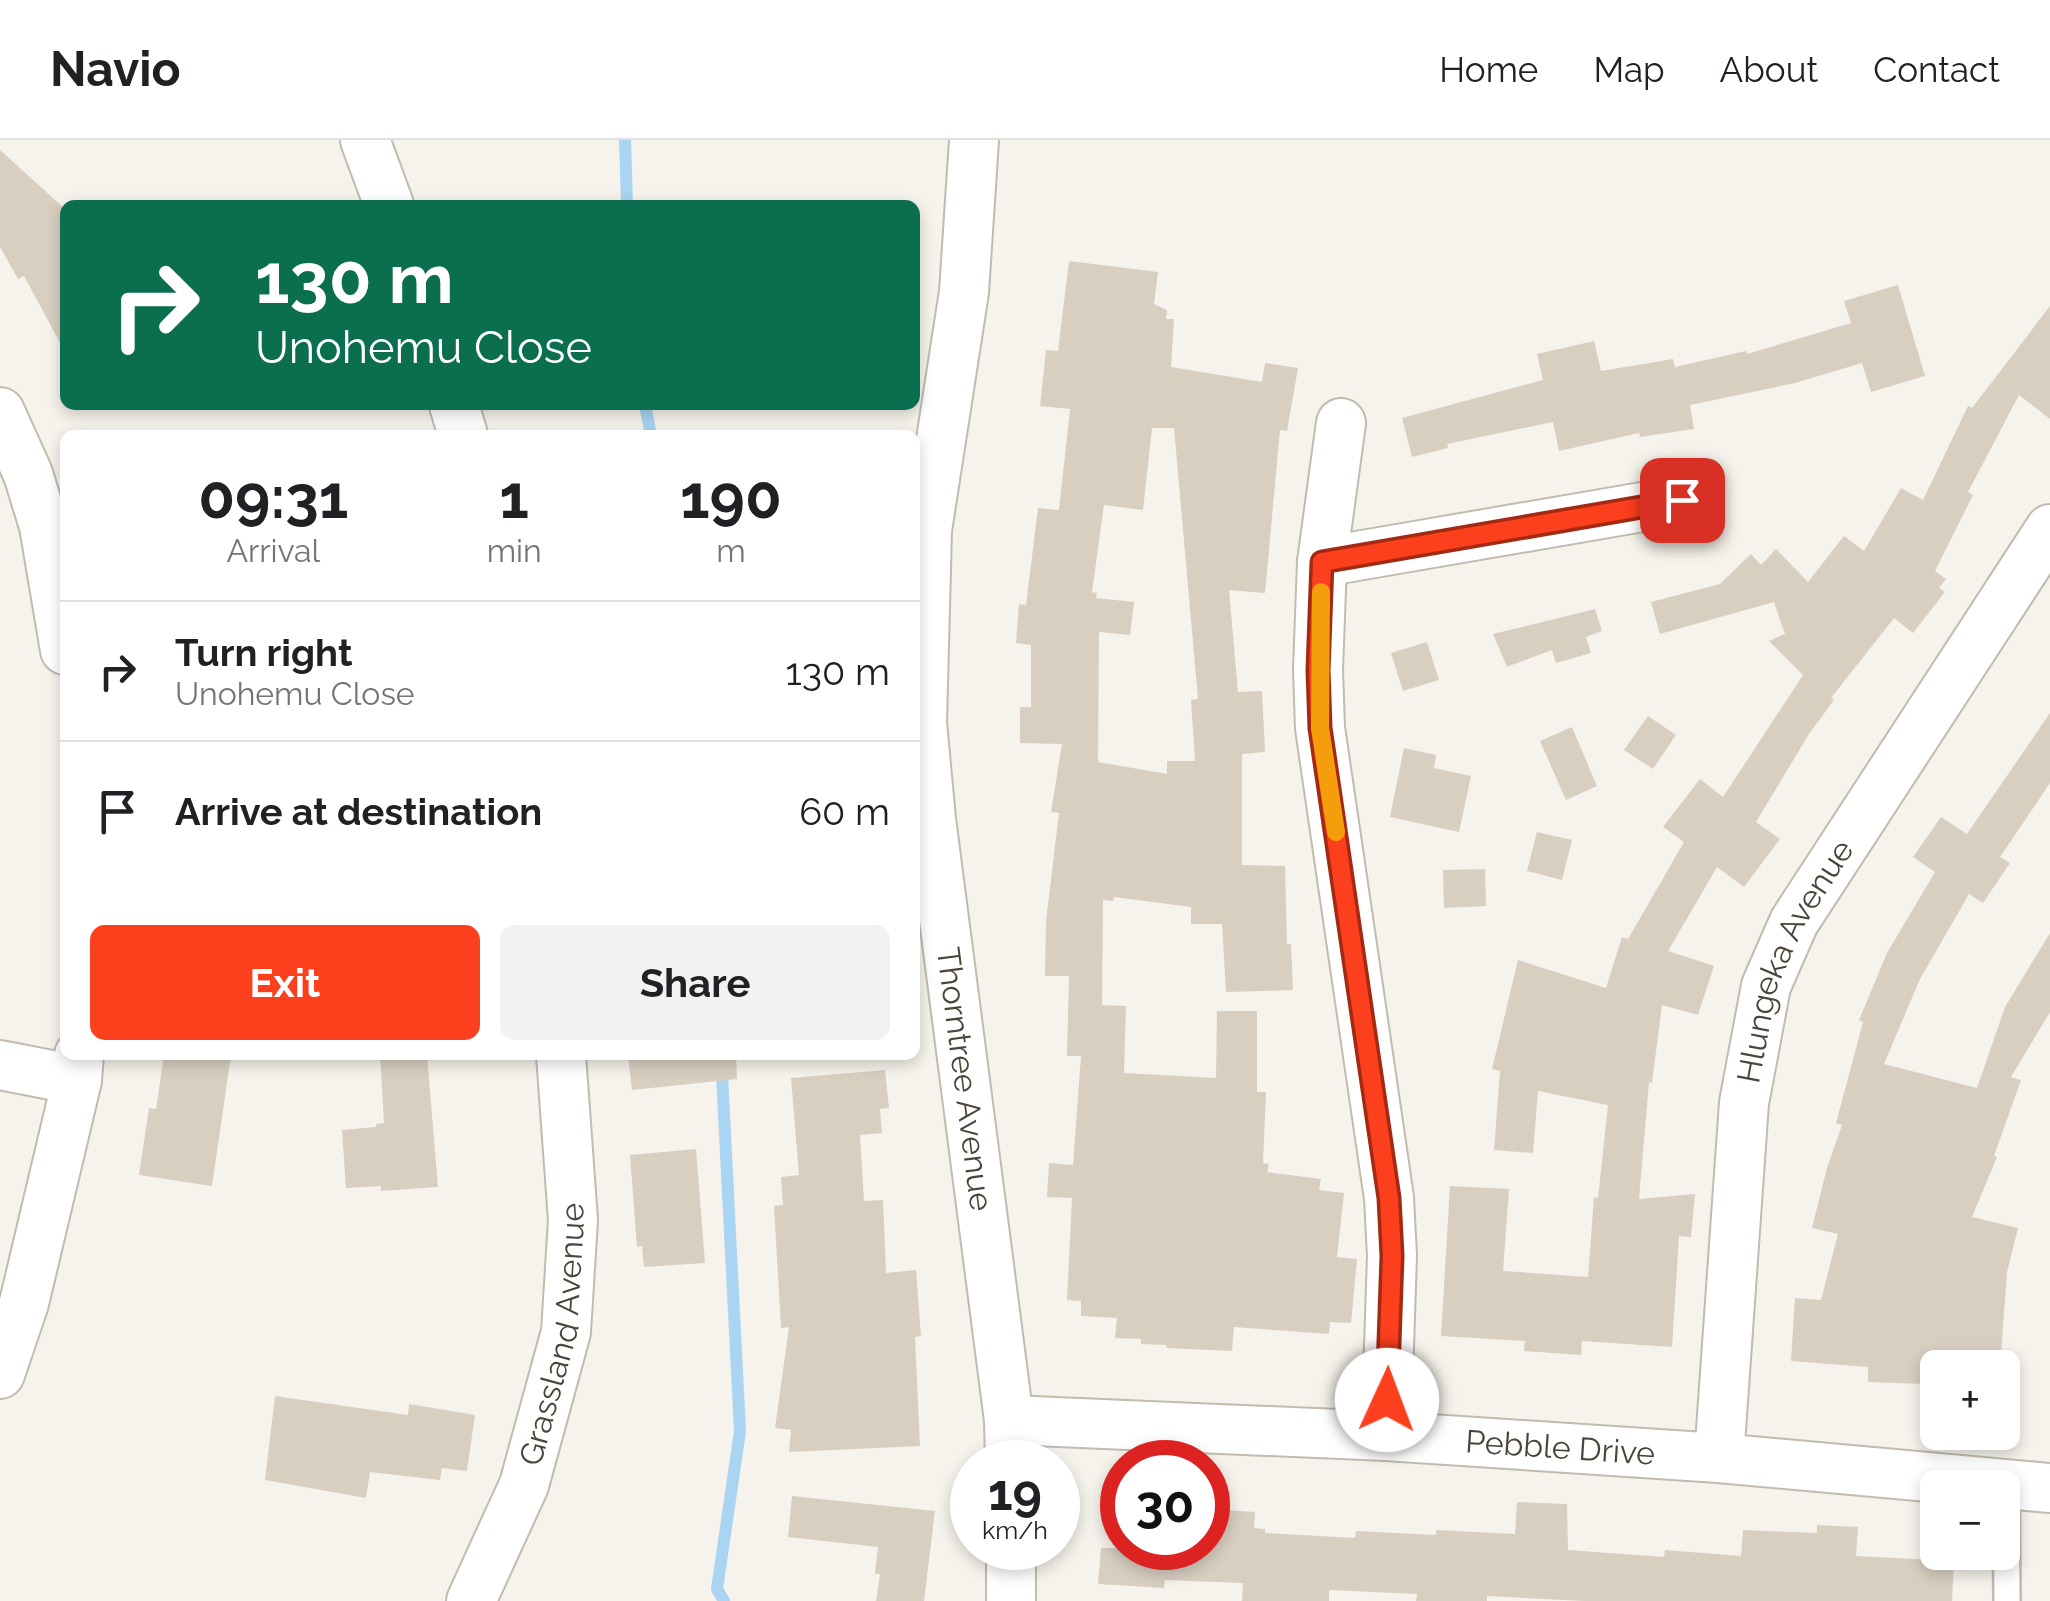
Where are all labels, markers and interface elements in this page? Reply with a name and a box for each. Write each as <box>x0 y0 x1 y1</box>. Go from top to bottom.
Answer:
text: Navio <box>50 41 181 97</box>
text: Home <box>1439 49 1538 90</box>
text: Map <box>1593 49 1665 90</box>
text: About <box>1720 49 1818 90</box>
text: Contact <box>1873 49 2000 90</box>
text: 130 m <box>255 237 454 319</box>
icon: right <box>90 240 220 370</box>
text: Unohemu Close <box>255 321 592 374</box>
pin <box>1640 458 1725 543</box>
text: 09:31 <box>198 462 348 532</box>
text: 1 <box>499 462 529 532</box>
text: 190 <box>680 462 782 532</box>
icon: arrive <box>1655 473 1710 528</box>
text: Arrival <box>226 532 320 569</box>
text: min <box>487 532 542 569</box>
text: m <box>716 532 746 569</box>
text: Turn right <box>175 630 352 675</box>
icon: right <box>90 644 145 699</box>
text: 130 m <box>786 649 890 694</box>
text: Unohemu Close <box>175 675 415 712</box>
icon: arrive <box>90 784 145 839</box>
text: Arrive at destination <box>175 789 542 834</box>
text: 60 m <box>799 789 890 834</box>
street label: Hlungeka Avenue <box>1729 832 1861 1086</box>
button: Exit <box>90 925 480 1040</box>
button: Share <box>500 925 890 1040</box>
street label: Thorntree Avenue <box>930 945 1001 1213</box>
street label: Grassland Avenue <box>511 1202 591 1469</box>
position arrow <box>1335 1348 1439 1452</box>
map controls <box>1920 1350 2020 1570</box>
button: + <box>1920 1350 2020 1450</box>
street label: Pebble Drive <box>1464 1422 1656 1472</box>
speed limit sign: 30 <box>1100 1440 1230 1570</box>
text: 19 <box>988 1463 1042 1522</box>
button: − <box>1920 1470 2020 1570</box>
text: km/h <box>982 1515 1048 1545</box>

